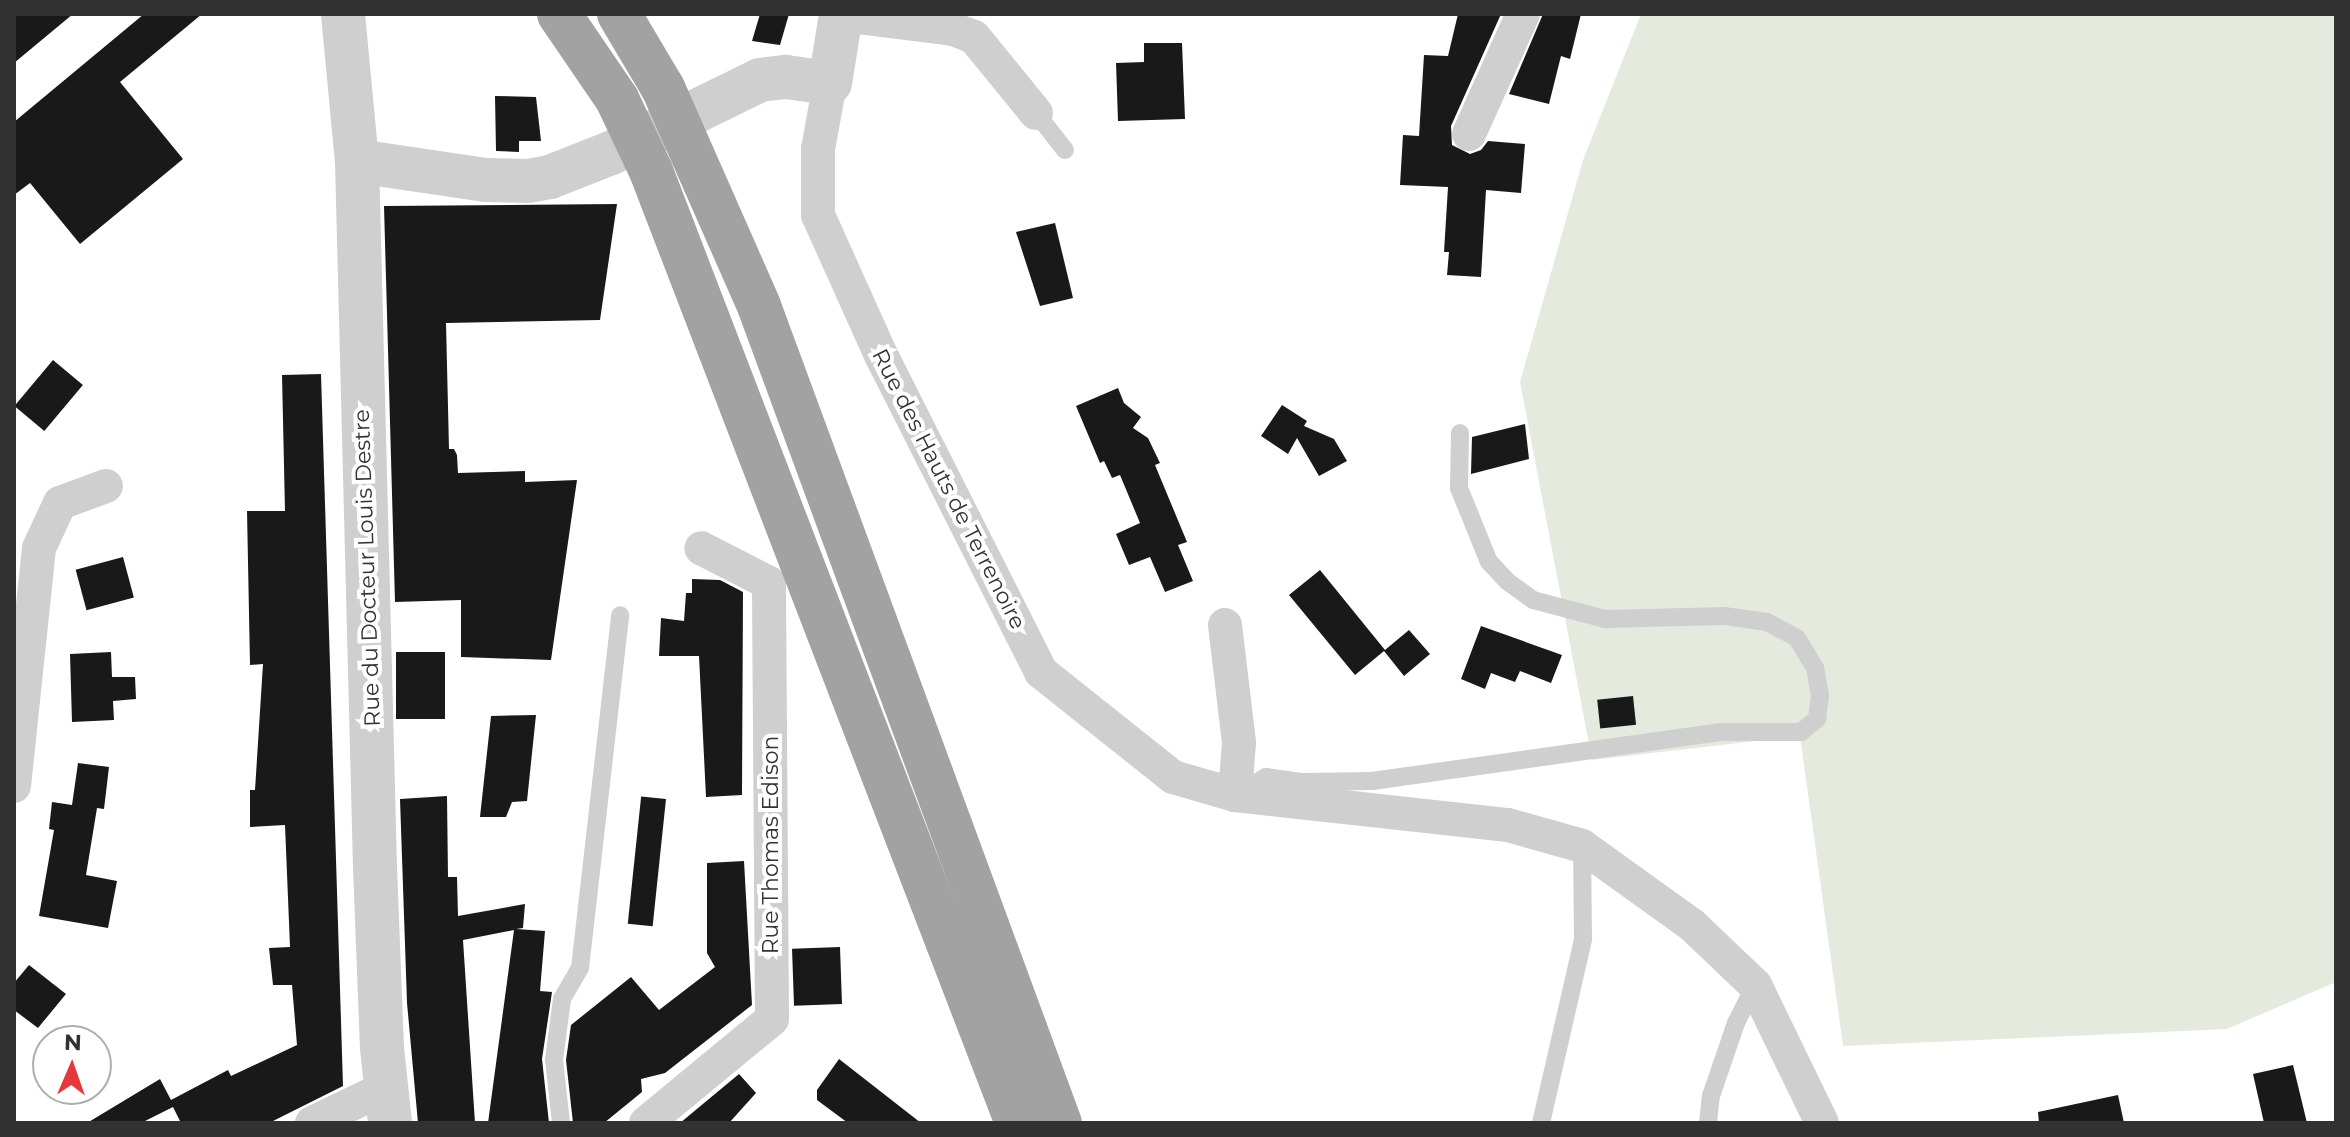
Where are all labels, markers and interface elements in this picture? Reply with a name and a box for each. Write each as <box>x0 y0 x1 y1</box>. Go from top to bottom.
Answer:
street label: Rue des Hauts de Terrenoire <box>867 344 1031 634</box>
street label: Rue du Docteur Louis Destre <box>348 409 386 727</box>
street label: Rue Thomas Edison <box>758 736 784 954</box>
north arrow <box>32 1025 112 1105</box>
text: N <box>63 1029 82 1056</box>

